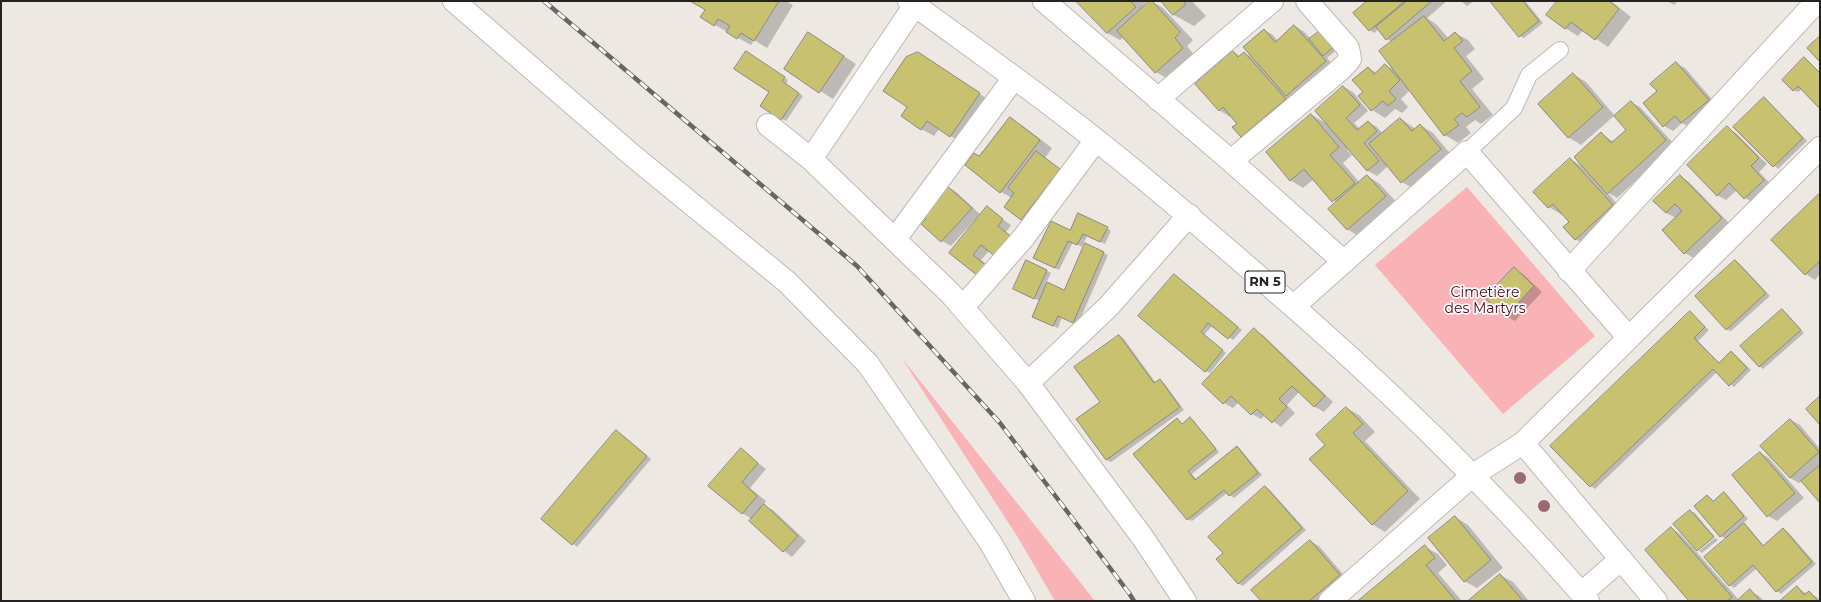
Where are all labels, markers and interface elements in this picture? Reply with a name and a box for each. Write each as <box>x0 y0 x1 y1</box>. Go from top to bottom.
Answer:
road number: RN 5 <box>1245 271 1285 293</box>
park label: Cimetière des Martyrs <box>1444 285 1526 318</box>

